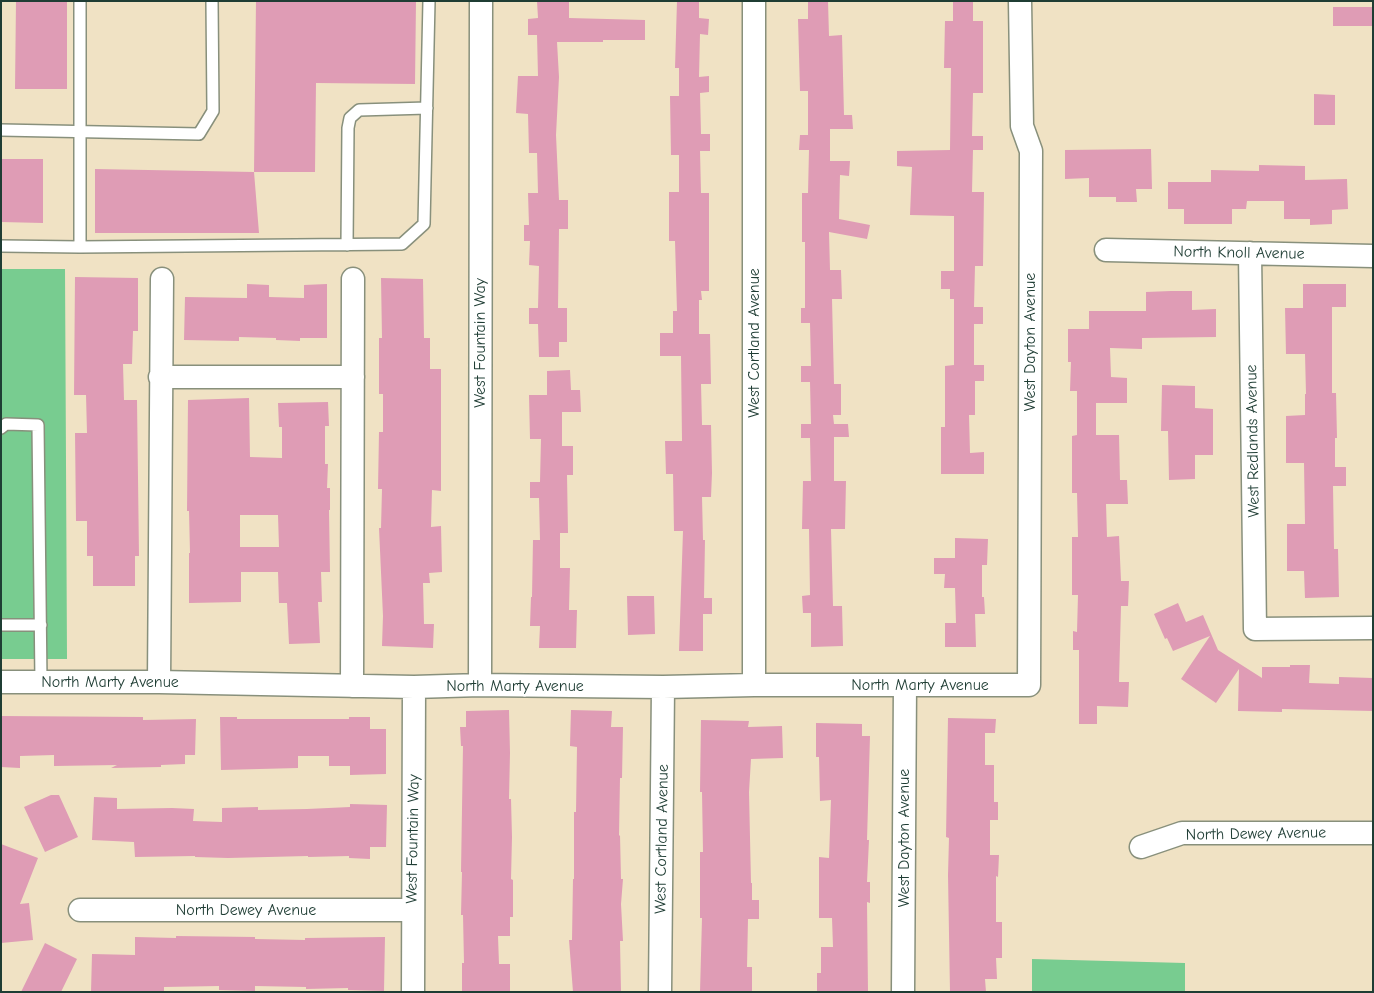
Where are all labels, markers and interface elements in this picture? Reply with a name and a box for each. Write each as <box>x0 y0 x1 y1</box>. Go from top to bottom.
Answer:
street label: North Knoll Avenue <box>1173 242 1305 264</box>
street label: West Cortland Avenue <box>744 268 764 418</box>
street label: West Dayton Avenue <box>1020 273 1040 411</box>
street label: West Fountain Way <box>470 278 490 408</box>
street label: West Redlands Avenue <box>1242 364 1264 518</box>
street label: North Marty Avenue <box>41 672 179 692</box>
street label: North Marty Avenue <box>851 675 989 695</box>
street label: North Marty Avenue <box>446 676 584 696</box>
street label: West Cortland Avenue <box>651 764 673 914</box>
street label: West Dayton Avenue <box>894 769 914 907</box>
street label: West Fountain Way <box>402 774 424 904</box>
street label: North Dewey Avenue <box>1186 823 1326 845</box>
street label: North Dewey Avenue <box>176 900 316 920</box>

